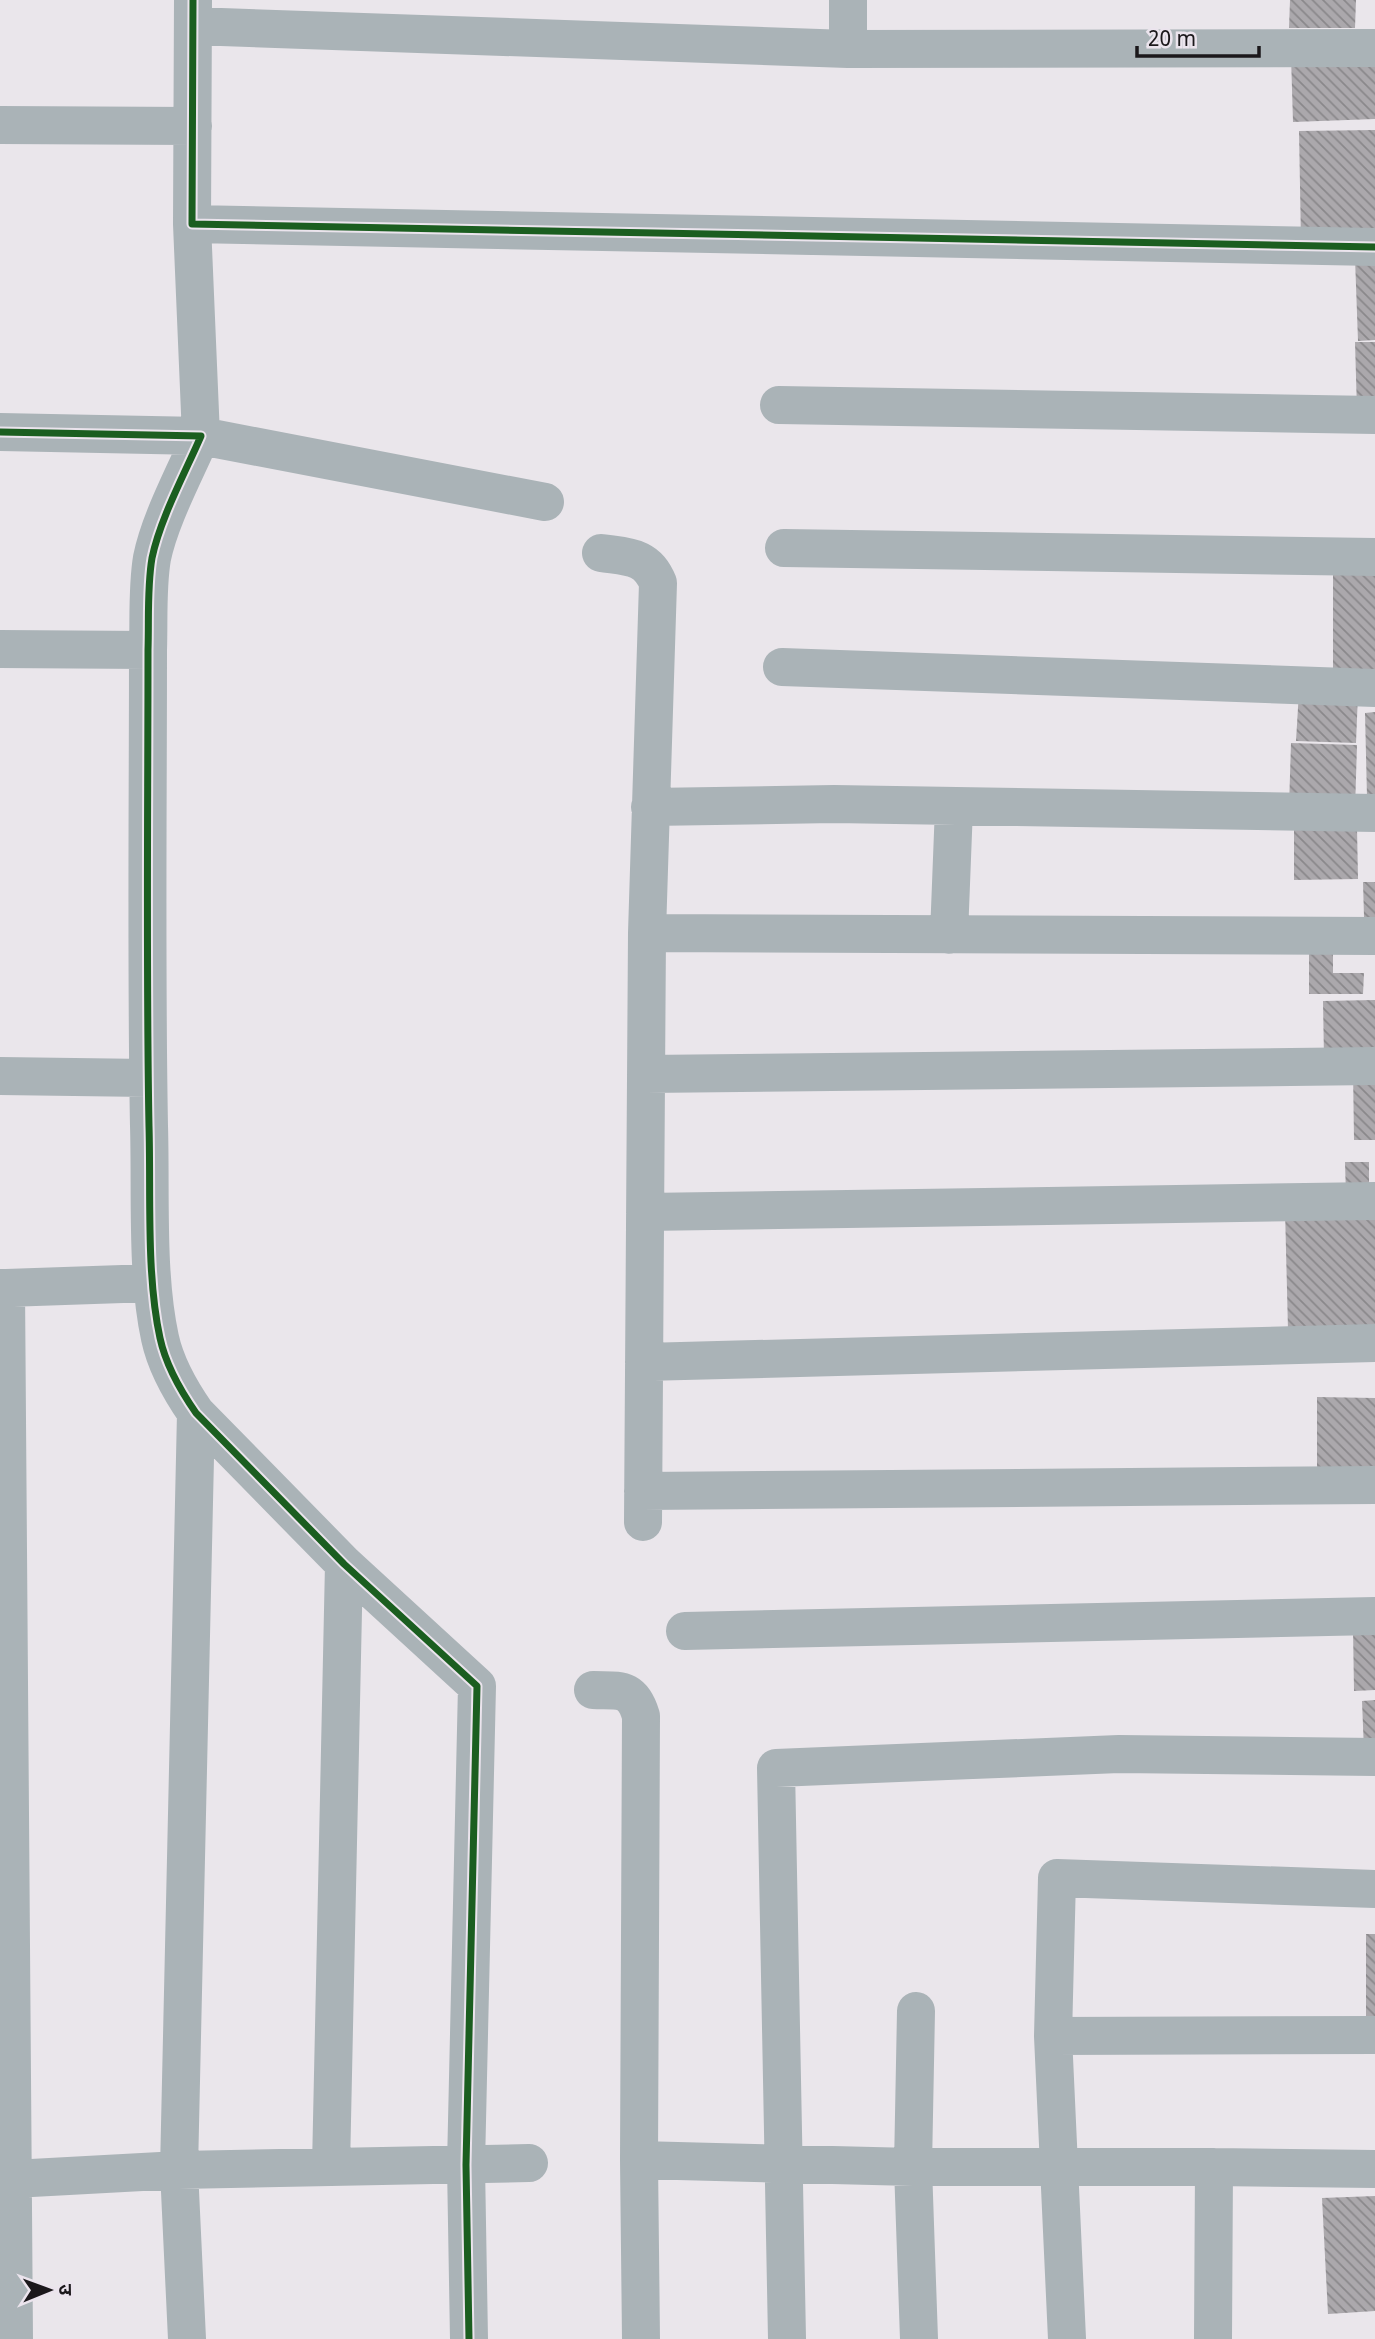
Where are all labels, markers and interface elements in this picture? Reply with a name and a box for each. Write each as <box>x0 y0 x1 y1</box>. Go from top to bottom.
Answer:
scale bar <box>1137 14 1260 58</box>
text: 20 m <box>1148 27 1196 55</box>
north arrow <box>14 2255 84 2325</box>
text: उ <box>51 2284 76 2296</box>

